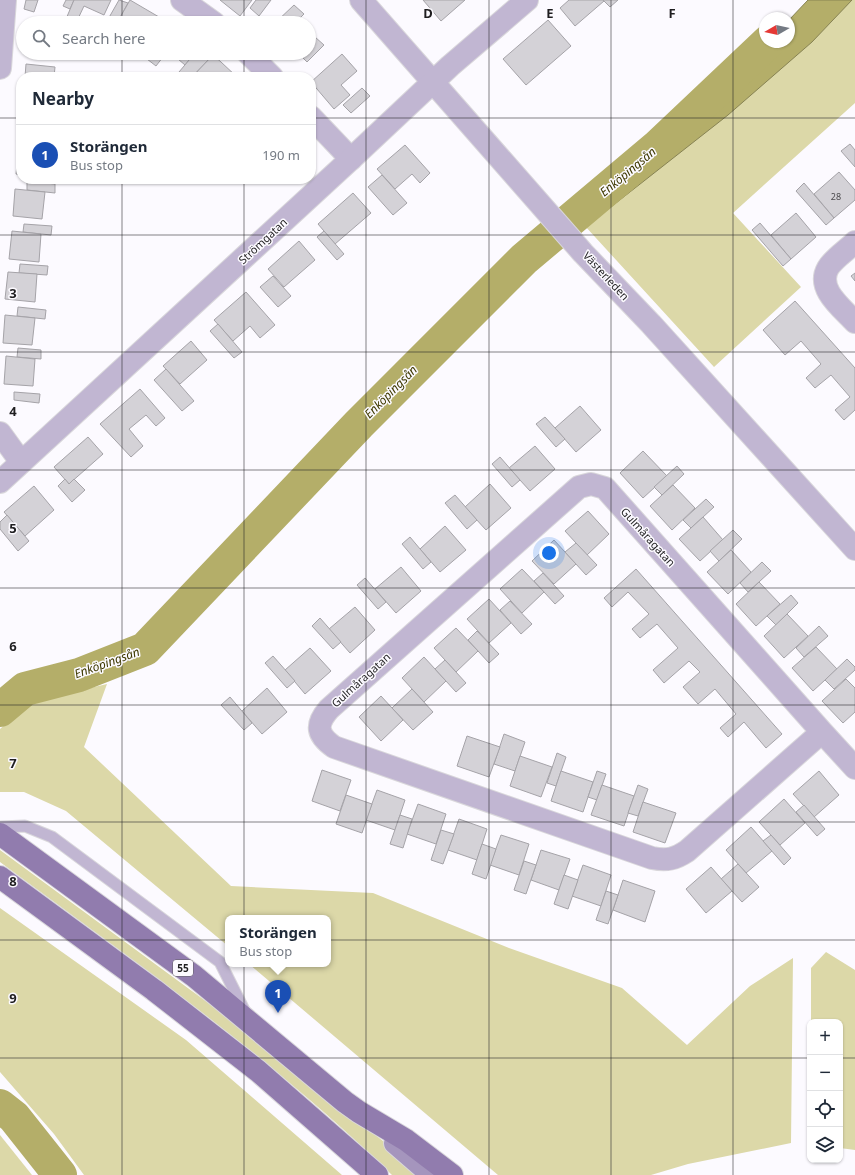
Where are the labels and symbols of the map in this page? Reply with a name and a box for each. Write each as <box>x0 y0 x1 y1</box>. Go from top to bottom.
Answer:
text: D <box>423 4 433 22</box>
text: E <box>546 4 554 22</box>
text: F <box>668 4 676 22</box>
north arrow <box>759 12 795 48</box>
water label: Enköpingsån <box>596 143 659 200</box>
house number: 28 <box>831 190 841 203</box>
street label: Strömgatan <box>235 214 290 267</box>
street label: Västerleden <box>580 248 633 303</box>
text: 3 <box>9 284 17 302</box>
water label: Enköpingsån <box>360 361 421 422</box>
text: 4 <box>9 402 17 420</box>
street label: Gulmåragatan <box>618 504 679 569</box>
text: 5 <box>9 519 17 537</box>
your location <box>539 543 559 563</box>
text: 6 <box>9 637 17 655</box>
water label: Enköpingsån <box>72 643 142 682</box>
street label: Gulmåragatan <box>328 649 393 710</box>
text: 7 <box>9 754 17 772</box>
text: 8 <box>9 872 17 890</box>
road number: 55 <box>173 960 193 976</box>
pin: 1 <box>265 980 291 1013</box>
text: 9 <box>9 989 17 1007</box>

